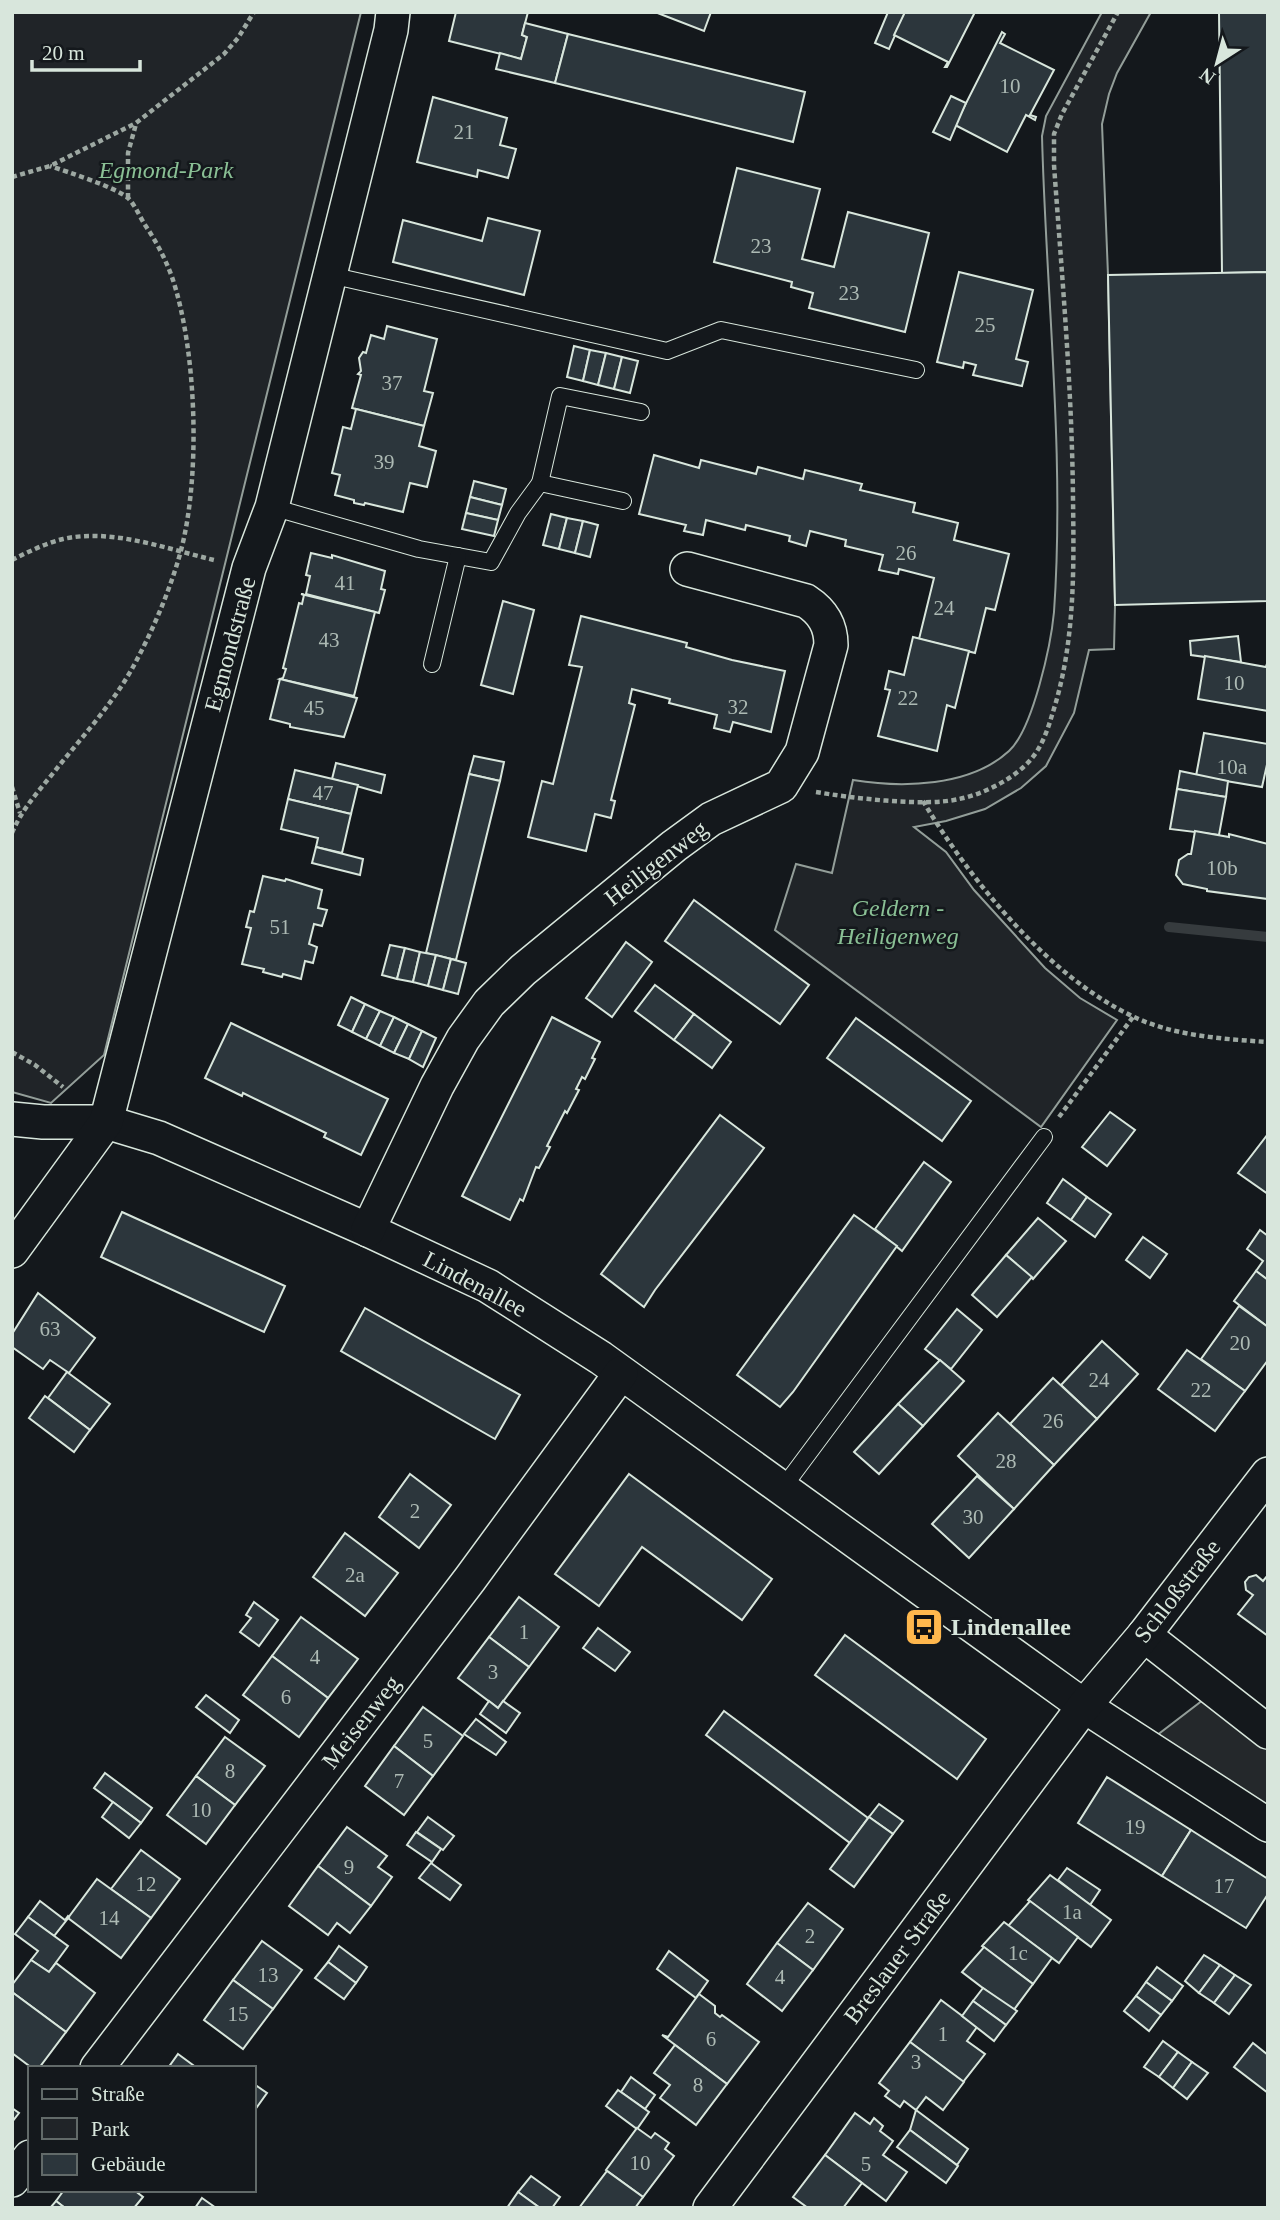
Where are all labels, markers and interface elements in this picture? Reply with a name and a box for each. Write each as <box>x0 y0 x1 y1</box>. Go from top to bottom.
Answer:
scale bar <box>32 28 140 72</box>
north arrow <box>1182 28 1252 98</box>
text: 20 m <box>42 41 85 65</box>
text: N <box>1195 64 1219 89</box>
house number: 10 <box>1000 74 1021 98</box>
house number: 21 <box>454 120 475 144</box>
park label: Egmond-Park <box>98 157 234 183</box>
house number: 23 <box>751 234 772 258</box>
house number: 23 <box>839 281 860 305</box>
house number: 25 <box>975 313 996 337</box>
house number: 37 <box>382 371 403 395</box>
house number: 39 <box>374 450 395 474</box>
house number: 26 <box>896 541 917 565</box>
house number: 41 <box>335 571 356 595</box>
street label: Egmondstraße <box>200 574 260 714</box>
house number: 24 <box>934 596 955 620</box>
house number: 43 <box>319 628 340 652</box>
house number: 10 <box>1224 671 1245 695</box>
house number: 22 <box>898 686 919 710</box>
house number: 32 <box>728 695 749 719</box>
house number: 45 <box>304 696 325 720</box>
house number: 10a <box>1217 755 1248 779</box>
house number: 47 <box>313 781 334 805</box>
street label: Heiligenweg <box>600 815 712 911</box>
house number: 10b <box>1206 856 1238 880</box>
park label: Geldern - Heiligenweg <box>836 895 959 949</box>
house number: 51 <box>270 915 291 939</box>
street label: Lindenallee <box>419 1246 531 1322</box>
house number: 63 <box>40 1317 61 1341</box>
house number: 20 <box>1230 1331 1251 1355</box>
house number: 24 <box>1089 1368 1110 1392</box>
house number: 22 <box>1191 1378 1212 1402</box>
house number: 26 <box>1043 1409 1064 1433</box>
house number: 28 <box>996 1449 1017 1473</box>
house number: 2 <box>410 1499 420 1523</box>
house number: 30 <box>963 1505 984 1529</box>
street label: Schloßstraße <box>1129 1534 1225 1648</box>
house number: 2a <box>345 1563 366 1587</box>
bus stop icon: Lindenallee <box>903 1606 945 1648</box>
place label: Lindenallee <box>951 1614 1071 1640</box>
house number: 1 <box>519 1620 529 1644</box>
house number: 4 <box>310 1645 321 1669</box>
house number: 3 <box>488 1660 498 1684</box>
street label: Meisenweg <box>317 1670 405 1774</box>
house number: 6 <box>281 1685 291 1709</box>
house number: 5 <box>423 1729 433 1753</box>
house number: 8 <box>225 1759 235 1783</box>
house number: 7 <box>394 1769 404 1793</box>
house number: 10 <box>191 1798 212 1822</box>
house number: 19 <box>1125 1815 1146 1839</box>
house number: 9 <box>344 1855 354 1879</box>
house number: 12 <box>136 1872 157 1896</box>
house number: 17 <box>1214 1874 1235 1898</box>
street label: Breslauer Straße <box>839 1886 955 2028</box>
house number: 1a <box>1062 1900 1083 1924</box>
house number: 14 <box>99 1906 120 1930</box>
house number: 2 <box>805 1924 815 1948</box>
house number: 1c <box>1008 1941 1028 1965</box>
house number: 13 <box>258 1963 279 1987</box>
house number: 4 <box>775 1965 786 1989</box>
house number: 15 <box>228 2002 249 2026</box>
house number: 1 <box>938 2022 948 2046</box>
house number: 6 <box>706 2027 716 2051</box>
house number: 3 <box>911 2050 921 2074</box>
legend <box>28 2066 256 2192</box>
house number: 8 <box>693 2073 703 2097</box>
text: Straße <box>91 2082 145 2106</box>
text: Park <box>91 2117 130 2141</box>
house number: 10 <box>630 2151 651 2175</box>
text: Gebäude <box>91 2152 166 2176</box>
house number: 5 <box>861 2152 871 2176</box>

